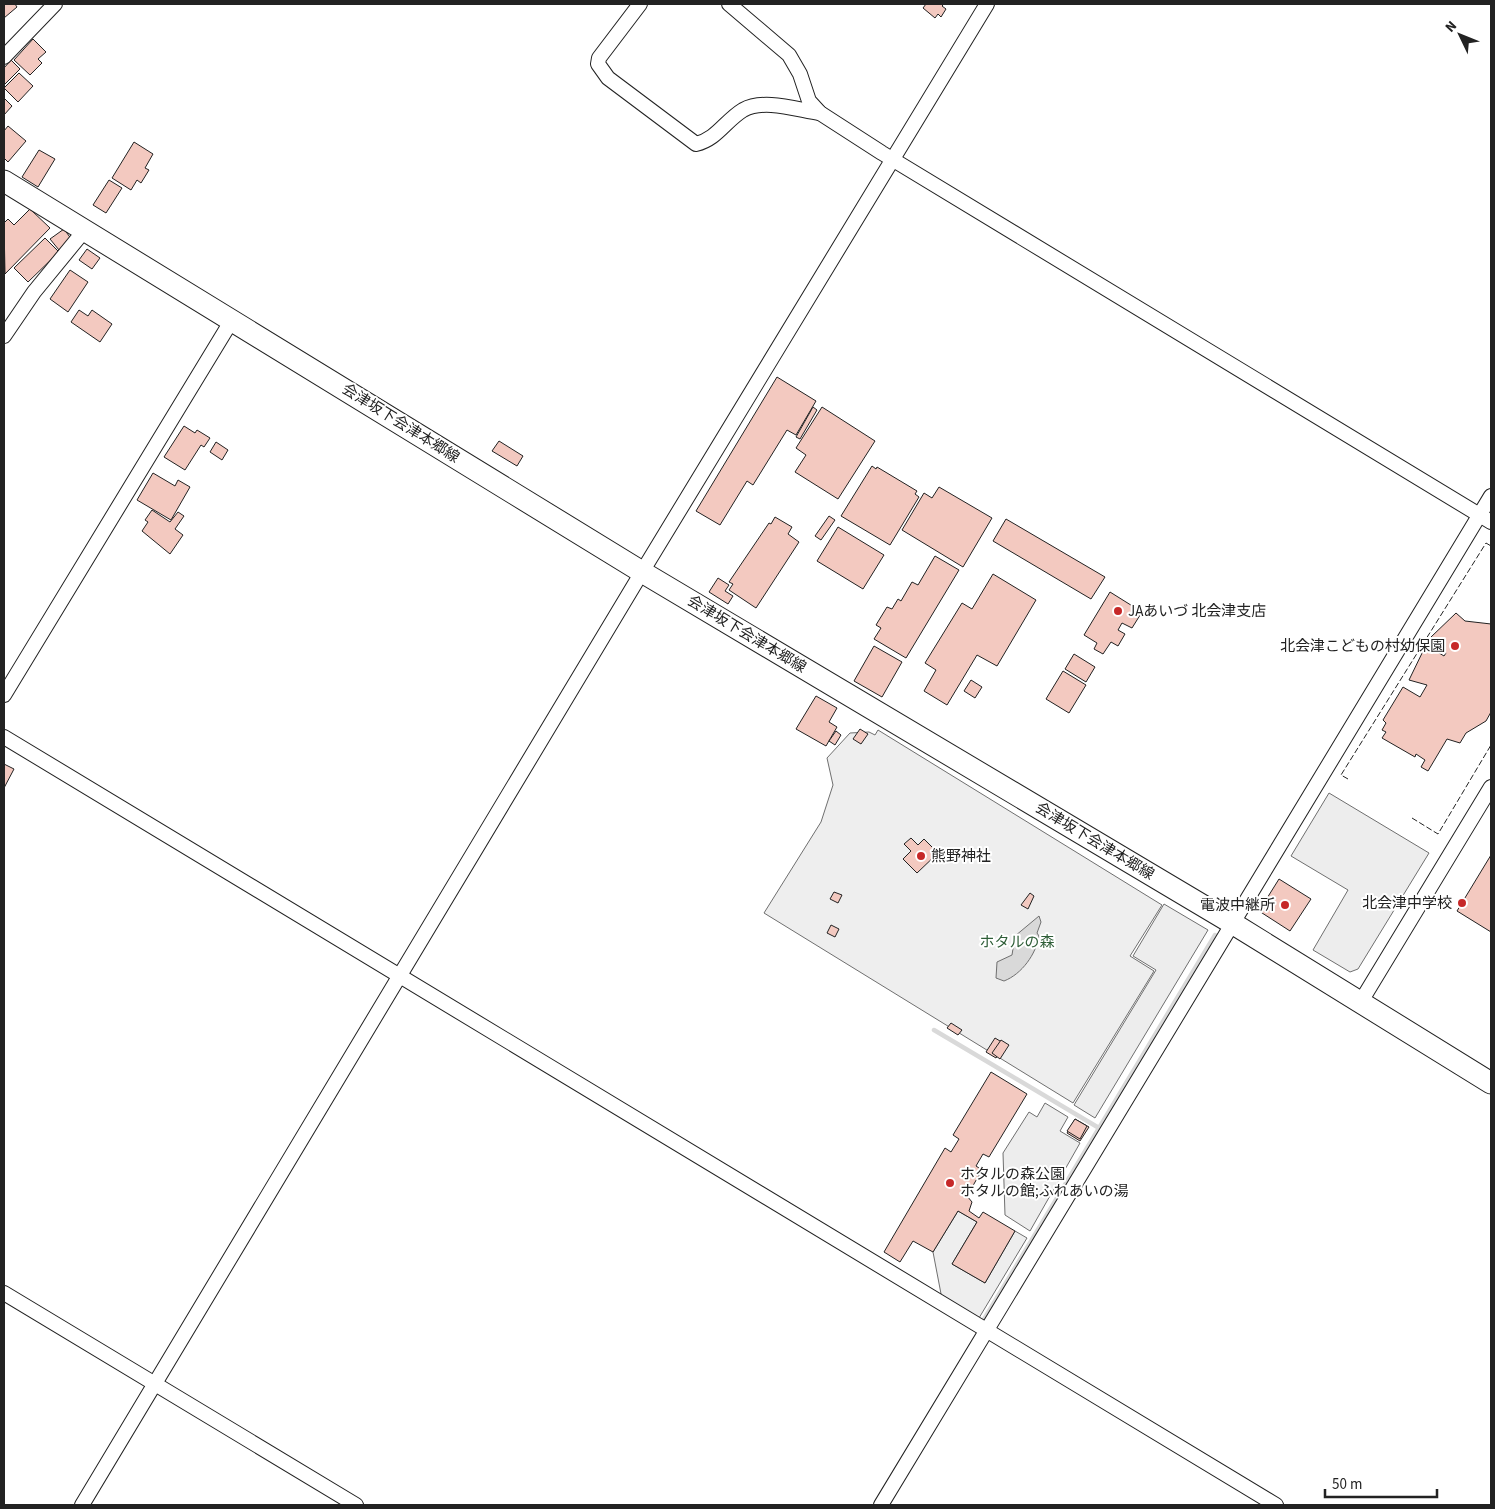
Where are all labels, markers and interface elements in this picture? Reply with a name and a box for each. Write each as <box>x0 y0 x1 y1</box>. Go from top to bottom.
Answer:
north arrow <box>1435 10 1485 60</box>
text: N <box>1441 17 1462 37</box>
street label: 会津坂下会津本郷線 <box>338 379 464 468</box>
street label: 会津坂下会津本郷線 <box>683 591 810 678</box>
place label: JAあいづ 北会津支店 <box>1128 601 1266 622</box>
marker: JAあいづ 北会津支店 <box>1112 605 1124 617</box>
place label: 北会津こどもの村幼保園 <box>1280 636 1445 657</box>
marker: 北会津こどもの村幼保園 <box>1449 640 1461 652</box>
street label: 会津坂下会津本郷線 <box>1031 798 1158 885</box>
place label: 熊野神社 <box>931 846 991 867</box>
marker: 熊野神社 <box>915 850 927 862</box>
place label: 北会津中学校 <box>1362 893 1452 914</box>
place label: 電波中継所 <box>1200 895 1275 916</box>
marker: 北会津中学校 <box>1456 897 1468 909</box>
marker: 電波中継所 <box>1279 899 1291 911</box>
park label: ホタルの森 <box>979 932 1055 953</box>
place label: ホタルの森公園 ホタルの館;ふれあいの湯 <box>960 1164 1129 1202</box>
marker: ホタルの森公園 ホタルの館;ふれあいの湯 <box>944 1177 956 1189</box>
scale bar <box>1325 1466 1438 1498</box>
text: 50 m <box>1332 1474 1362 1495</box>

